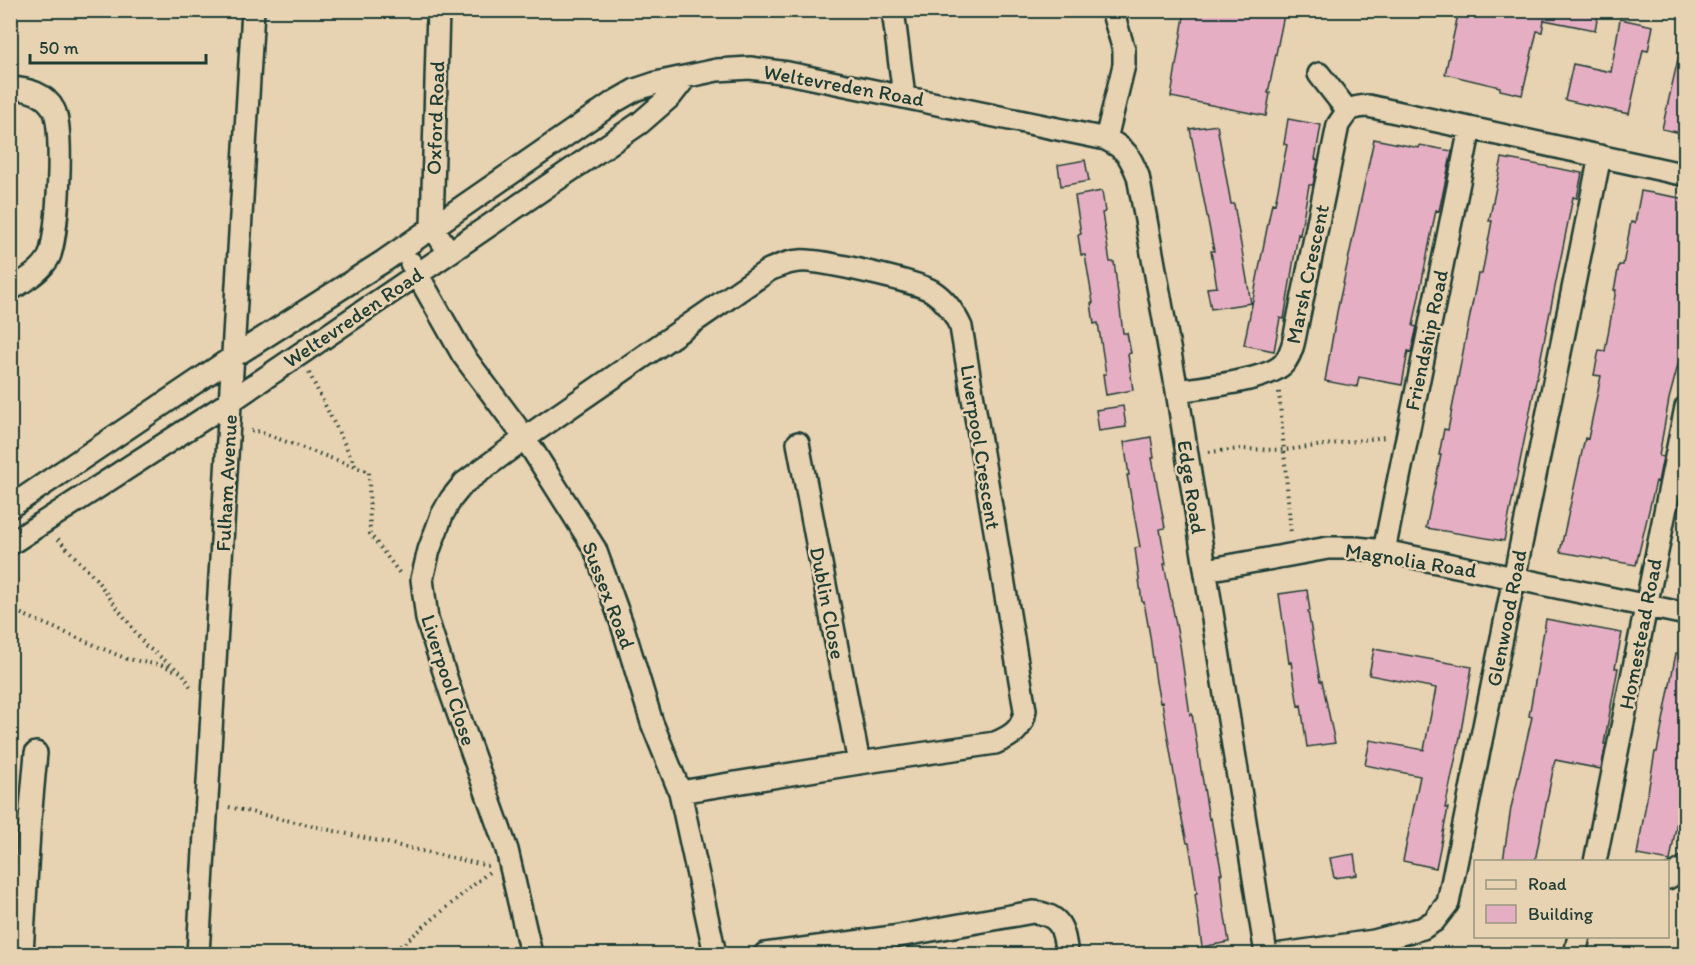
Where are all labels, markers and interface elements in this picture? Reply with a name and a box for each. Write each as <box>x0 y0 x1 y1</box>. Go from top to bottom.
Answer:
scale bar <box>30 27 206 65</box>
text: 50 m <box>39 37 79 59</box>
street label: Weltevreden Road <box>762 59 927 112</box>
street label: Oxford Road <box>421 60 449 176</box>
street label: Marsh Crescent <box>1280 202 1334 346</box>
street label: Weltevreden Road <box>278 261 428 373</box>
street label: Friendship Road <box>1399 267 1453 413</box>
street label: Liverpool Crescent <box>956 363 1006 531</box>
street label: Fulham Avenue <box>210 414 242 552</box>
street label: Edge Road <box>1172 438 1212 536</box>
street label: Magnolia Road <box>1343 537 1479 583</box>
street label: Sussex Road <box>577 538 641 653</box>
street label: Dublin Close <box>805 545 851 661</box>
street label: Glenwood Road <box>1481 548 1531 688</box>
street label: Homestead Road <box>1613 557 1667 711</box>
street label: Liverpool Close <box>416 611 482 749</box>
legend <box>1474 860 1669 938</box>
text: Road <box>1528 873 1567 895</box>
text: Building <box>1528 903 1594 925</box>

